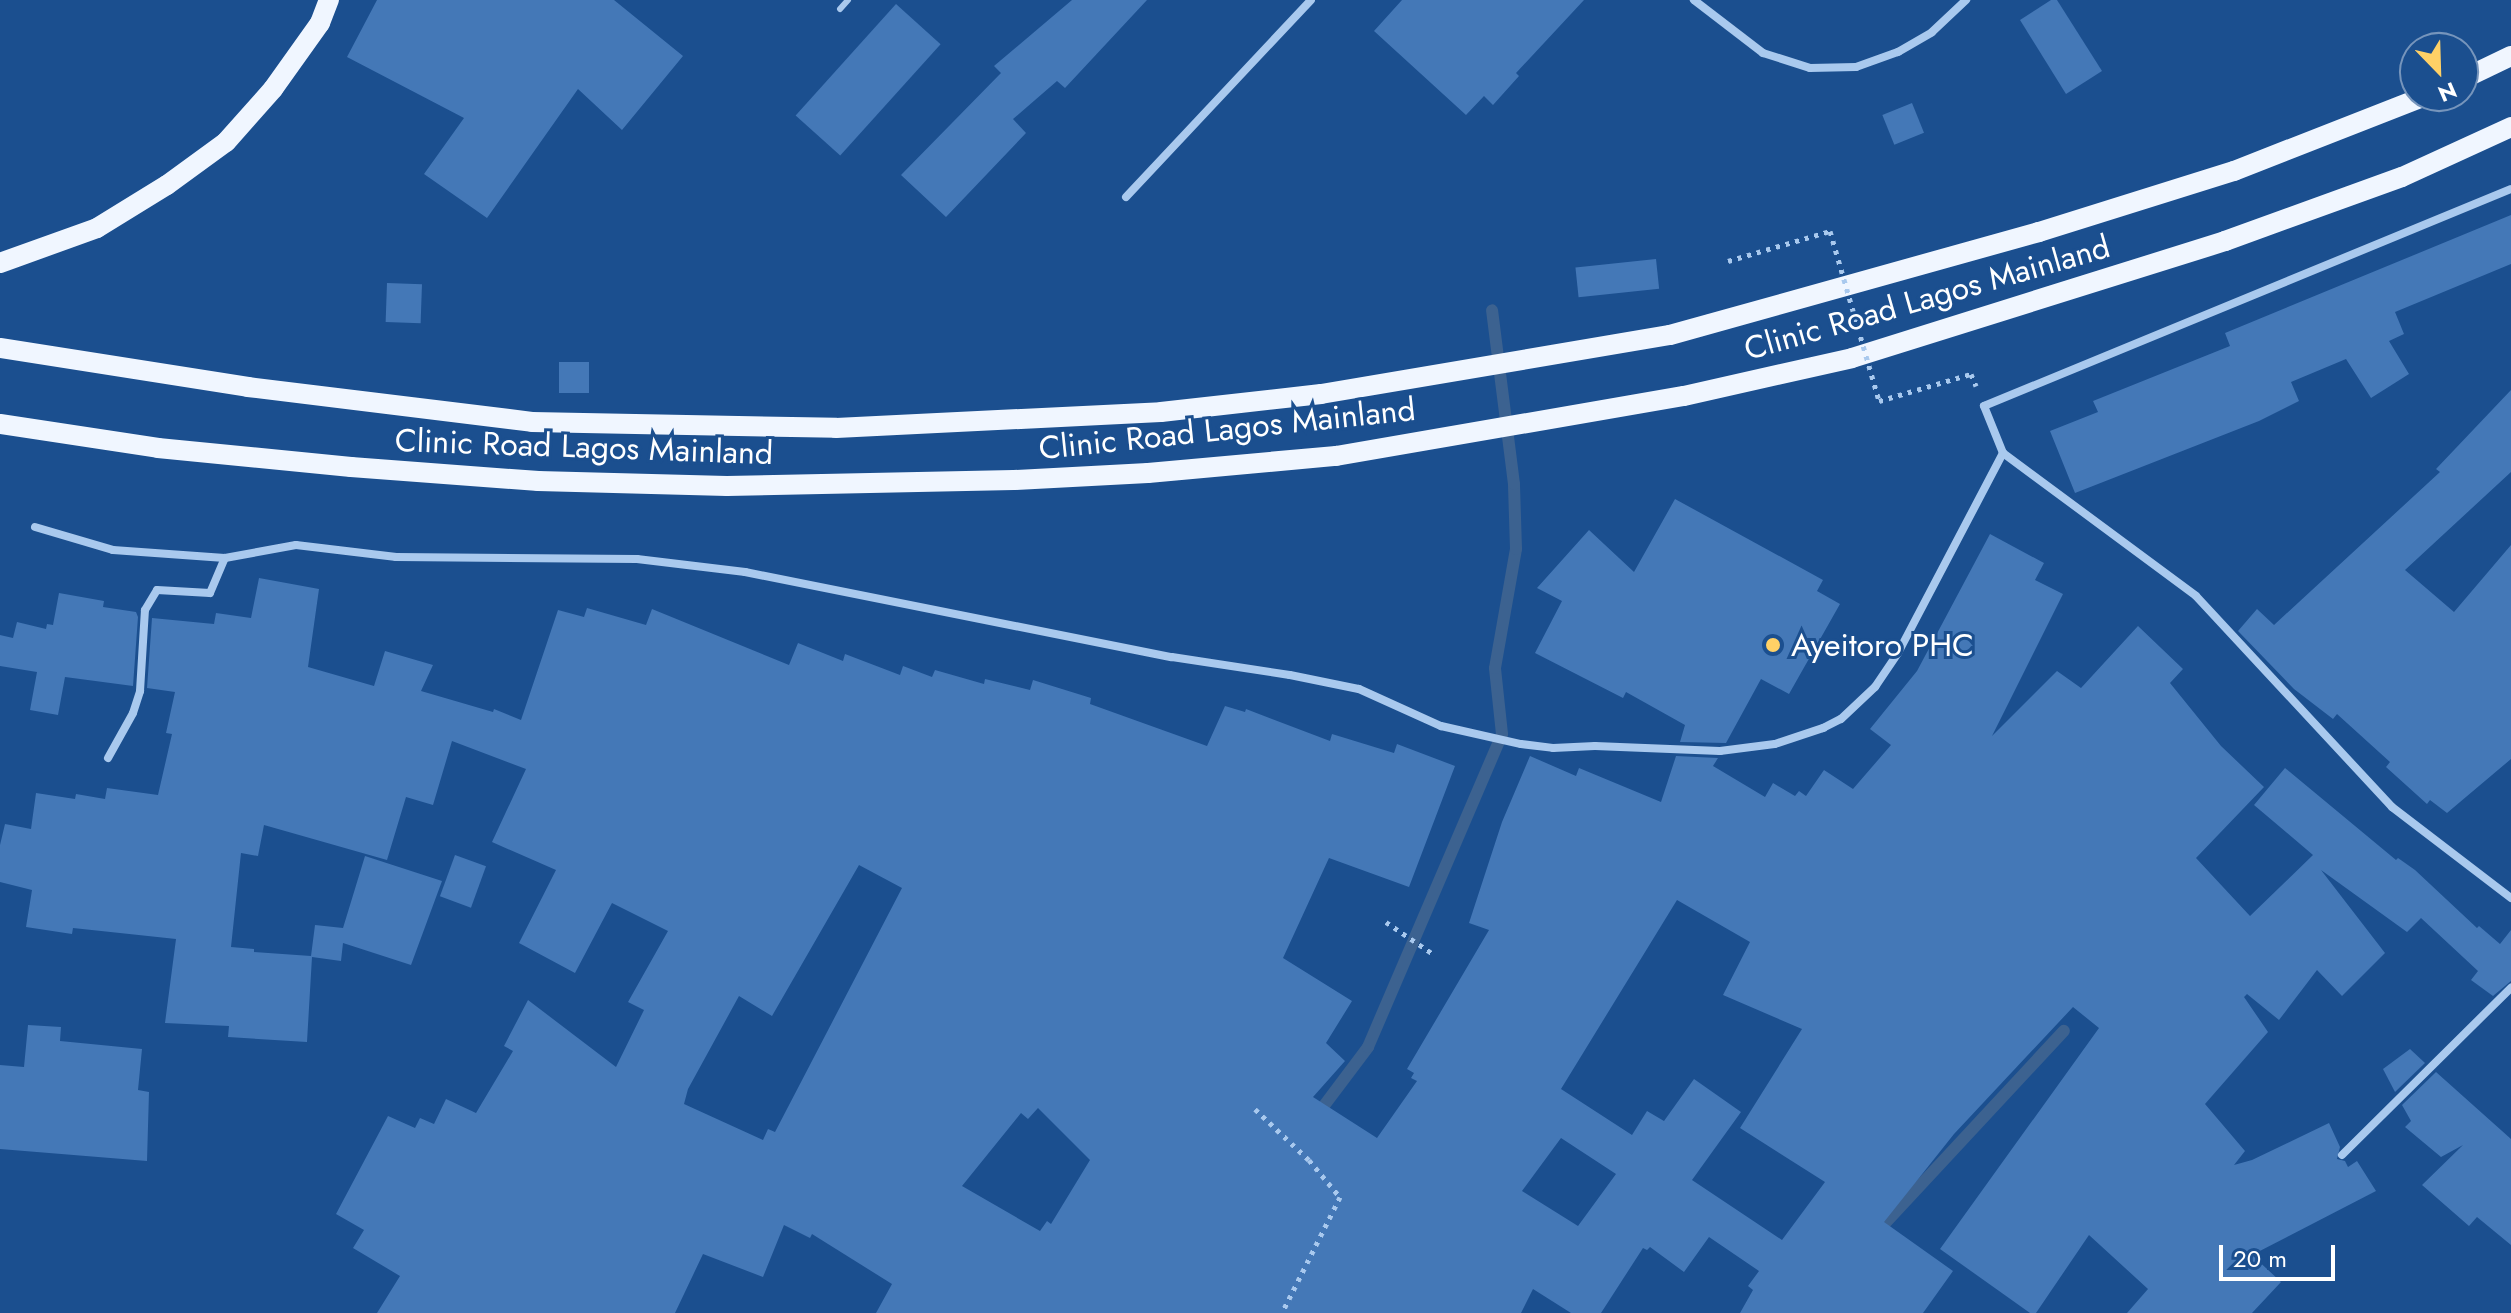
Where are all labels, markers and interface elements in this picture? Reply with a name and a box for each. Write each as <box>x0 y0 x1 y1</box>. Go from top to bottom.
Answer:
north arrow <box>2399 32 2479 112</box>
text: N <box>2433 74 2462 110</box>
street label: Clinic Road Lagos Mainland <box>1740 227 2114 369</box>
street label: Clinic Road Lagos Mainland <box>1037 390 1417 468</box>
street label: Clinic Road Lagos Mainland <box>394 421 774 473</box>
place label: Ayeitoro PHC <box>1791 626 1974 664</box>
marker: Ayeitoro PHC <box>1762 634 1784 656</box>
scale bar <box>2223 1229 2339 1279</box>
text: 20 m <box>2233 1241 2287 1276</box>

